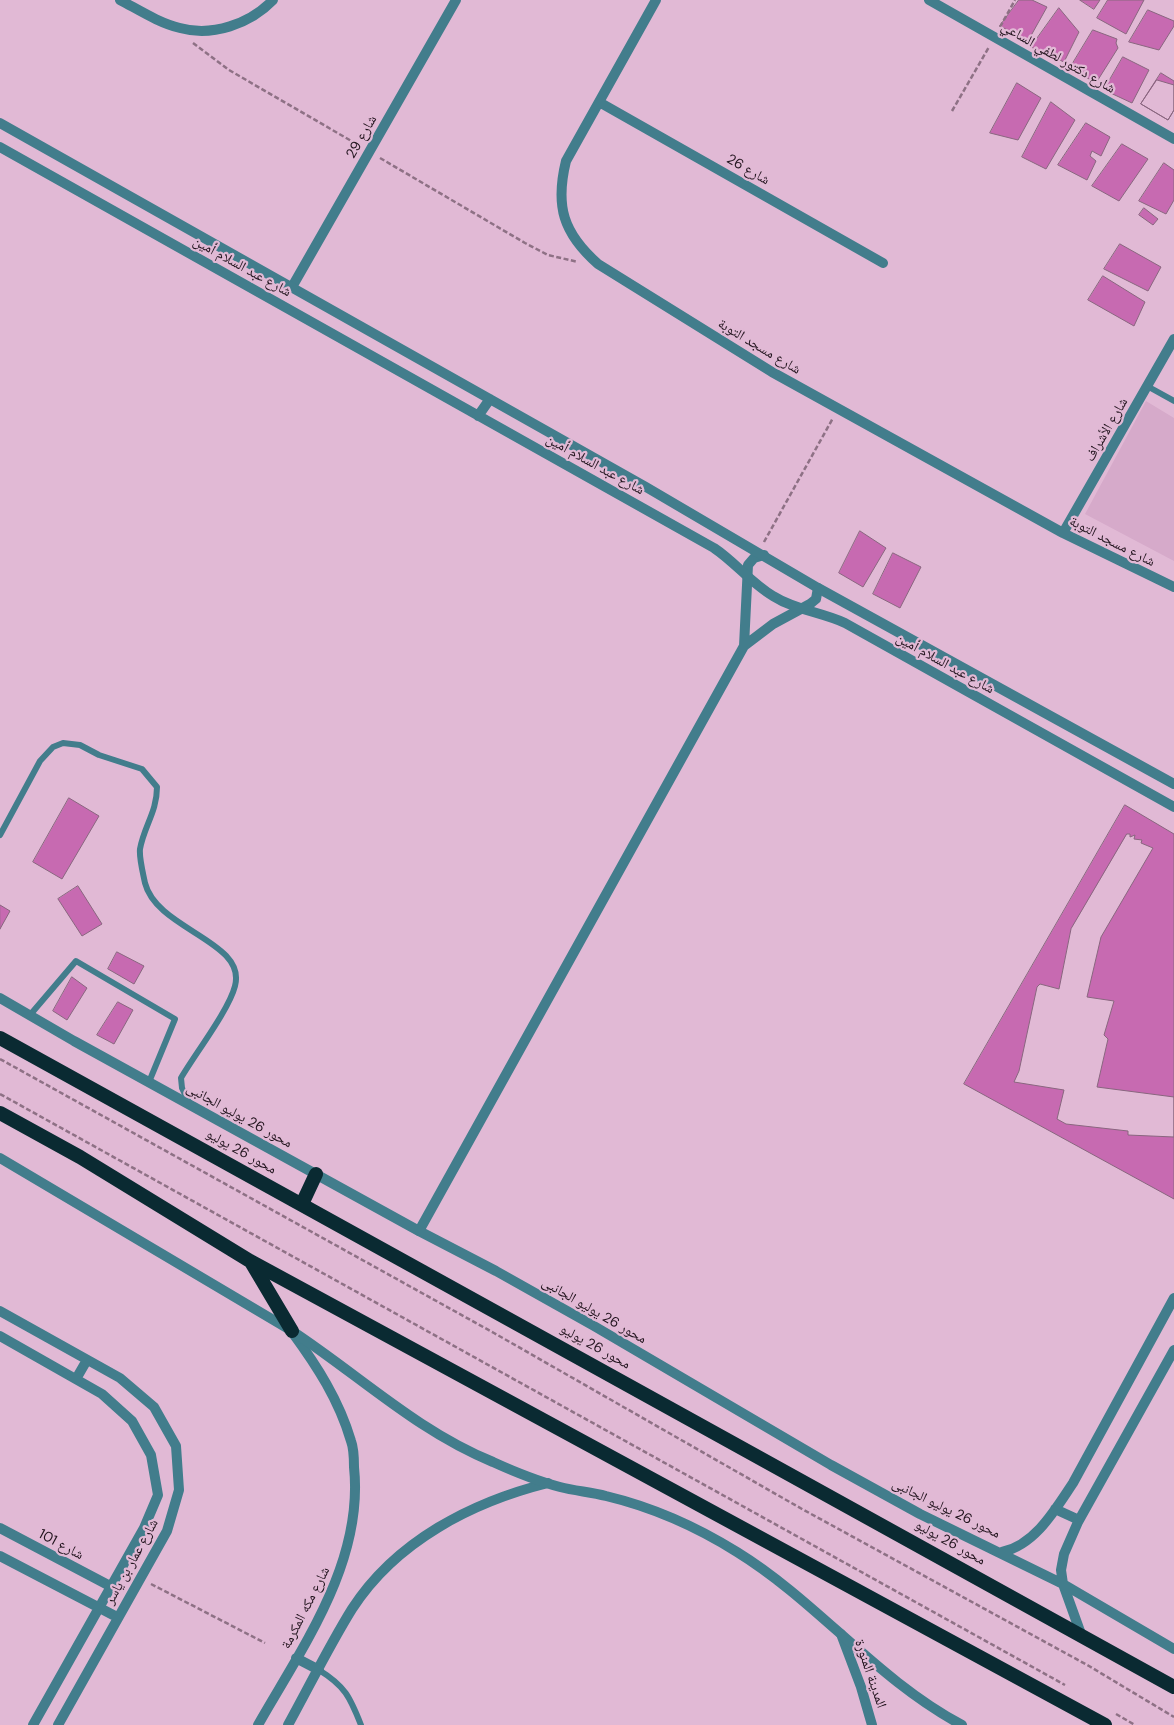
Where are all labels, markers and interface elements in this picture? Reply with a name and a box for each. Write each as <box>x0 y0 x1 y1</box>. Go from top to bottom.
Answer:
street label: شارع دكتور لطفي الساعي <box>998 18 1118 98</box>
street label: شارع 29 <box>343 112 381 162</box>
street label: شارع 26 <box>723 151 773 189</box>
street label: شارع عبد السلام أمين <box>190 233 294 301</box>
street label: شارع مسجد التوبة <box>714 316 804 378</box>
street label: شارع الأشراف <box>1082 395 1132 465</box>
street label: شارع عبد السلام أمين <box>543 431 647 499</box>
street label: شارع مسجد التوبة <box>1066 513 1158 571</box>
street label: شارع عبد السلام أمين <box>893 630 997 698</box>
street label: محور 26 يوليو الجانبى <box>183 1080 295 1152</box>
street label: محور 26 يوليو <box>203 1126 279 1178</box>
street label: محور 26 يوليو الجانبى <box>539 1274 649 1348</box>
street label: محور 26 يوليو <box>557 1321 633 1373</box>
street label: محور 26 يوليو الجانبى <box>889 1476 1003 1542</box>
street label: شارع عمار بن ياسر <box>102 1516 162 1608</box>
street label: محور 26 يوليو <box>912 1517 988 1569</box>
street label: شارع 101 <box>36 1526 86 1564</box>
street label: شارع مكه المكرمة <box>278 1564 334 1652</box>
street label: المدينة المنورة <box>850 1637 890 1711</box>

